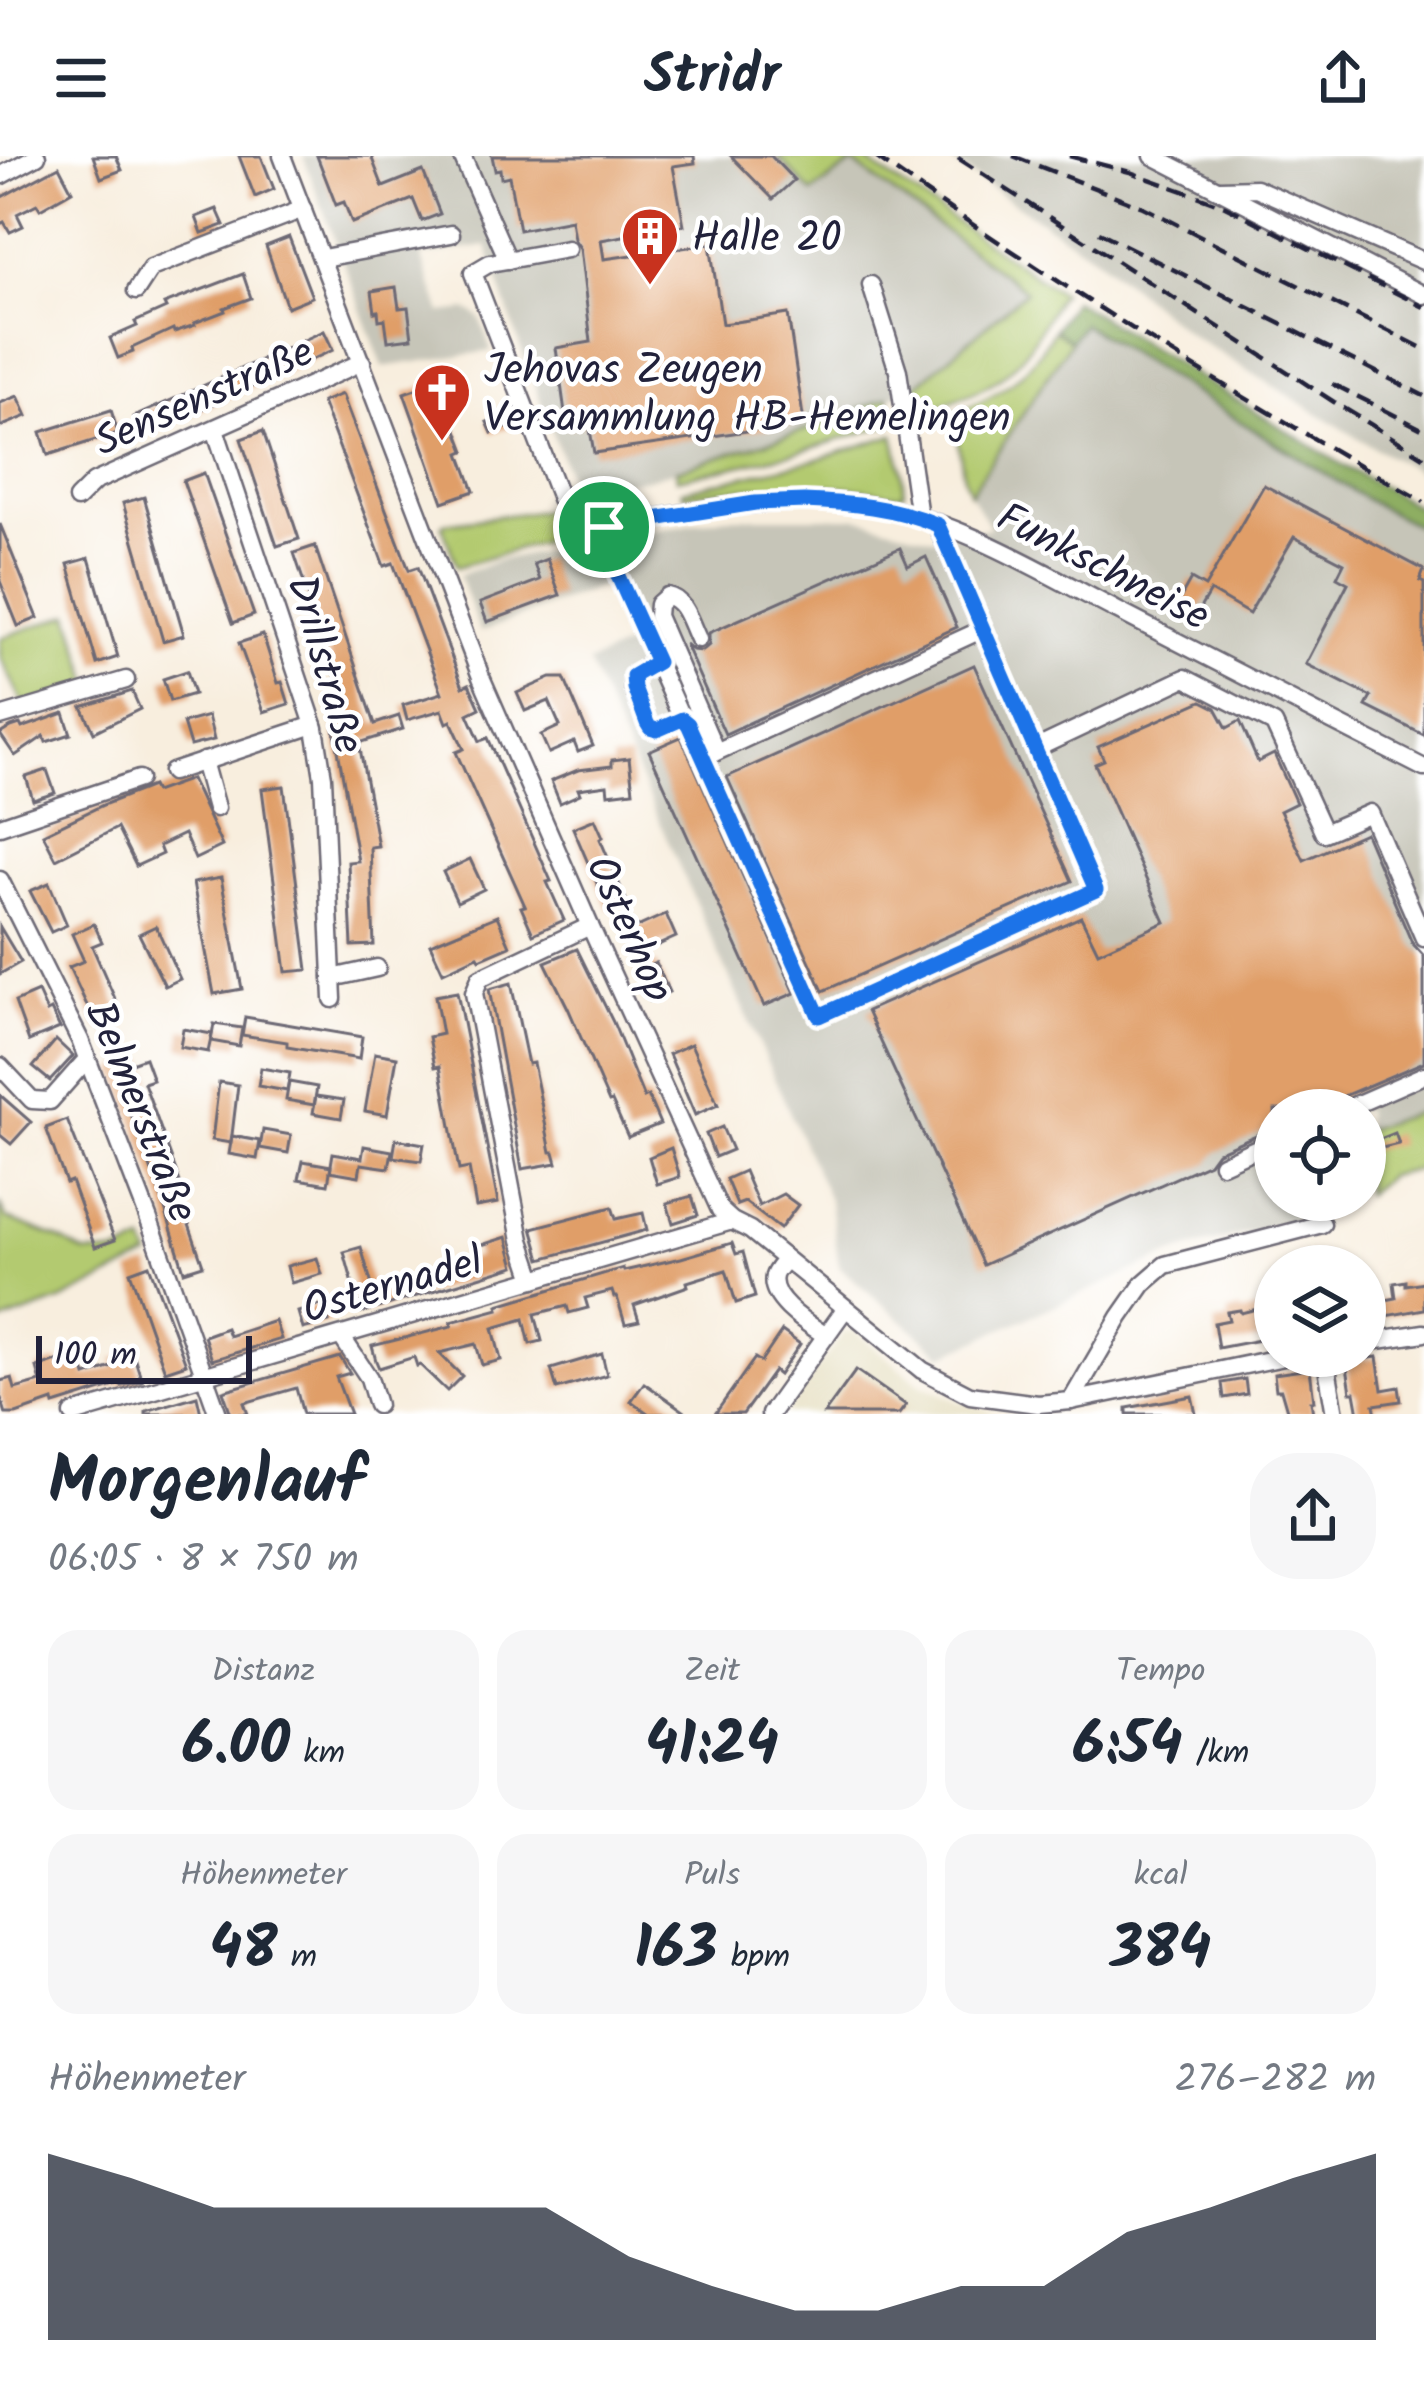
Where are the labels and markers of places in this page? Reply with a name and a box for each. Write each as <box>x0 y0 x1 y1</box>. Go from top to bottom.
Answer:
building icon: Halle 20 <box>619 205 681 287</box>
place label: Halle 20 <box>692 206 842 273</box>
place label: Jehovas Zeugen Versammlung HB-Hemelingen <box>484 338 1011 453</box>
church icon: Jehovas Zeugen Versammlung HB-Hemelingen <box>411 361 473 443</box>
pin <box>553 476 655 578</box>

